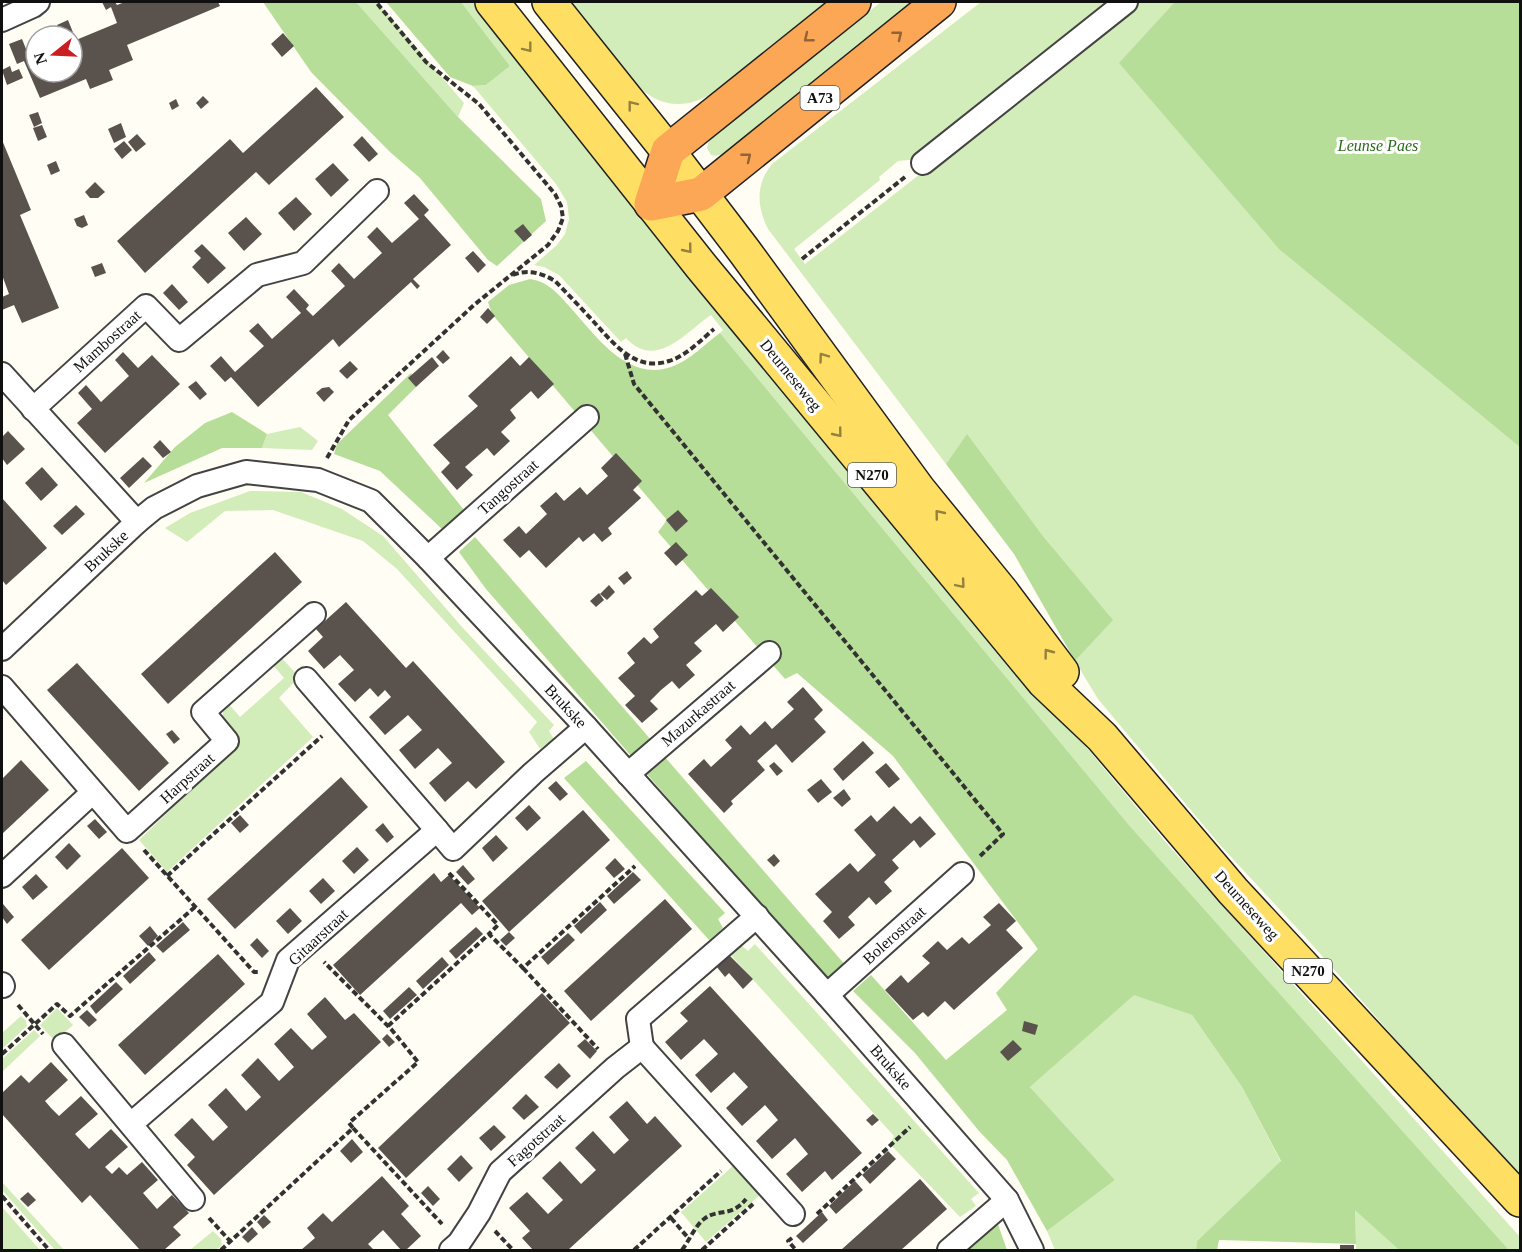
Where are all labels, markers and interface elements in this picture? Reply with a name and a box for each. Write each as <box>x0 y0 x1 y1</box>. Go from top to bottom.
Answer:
north arrow <box>24 24 84 84</box>
one-way arrow <box>804 31 815 42</box>
one-way arrow <box>891 31 902 42</box>
one-way arrow <box>521 41 532 52</box>
text: N <box>30 50 50 67</box>
road number: A73 <box>800 86 840 110</box>
one-way arrow <box>628 101 639 112</box>
park label: Leunse Paes <box>1337 137 1418 154</box>
one-way arrow <box>740 154 751 165</box>
one-way arrow <box>681 242 692 253</box>
street label: Mambostraat <box>70 306 144 376</box>
street label: Deurneseweg <box>756 336 825 415</box>
one-way arrow <box>819 353 830 364</box>
one-way arrow <box>831 426 842 437</box>
street label: Tangostraat <box>475 455 542 519</box>
road number: N270 <box>848 463 896 487</box>
one-way arrow <box>935 510 946 521</box>
street label: Brukske <box>81 527 131 575</box>
one-way arrow <box>954 577 965 588</box>
one-way arrow <box>1044 648 1055 659</box>
street label: Mazurkastraat <box>658 676 739 749</box>
street label: Brukske <box>542 681 590 731</box>
street label: Harpstraat <box>157 749 219 807</box>
street label: Deurneseweg <box>1211 867 1282 944</box>
street label: Bolerostraat <box>859 902 929 967</box>
street label: Gitaarstraat <box>285 905 351 969</box>
road number: N270 <box>1284 959 1332 983</box>
street label: Brukske <box>867 1041 915 1093</box>
street label: Fagotstraat <box>504 1110 569 1171</box>

